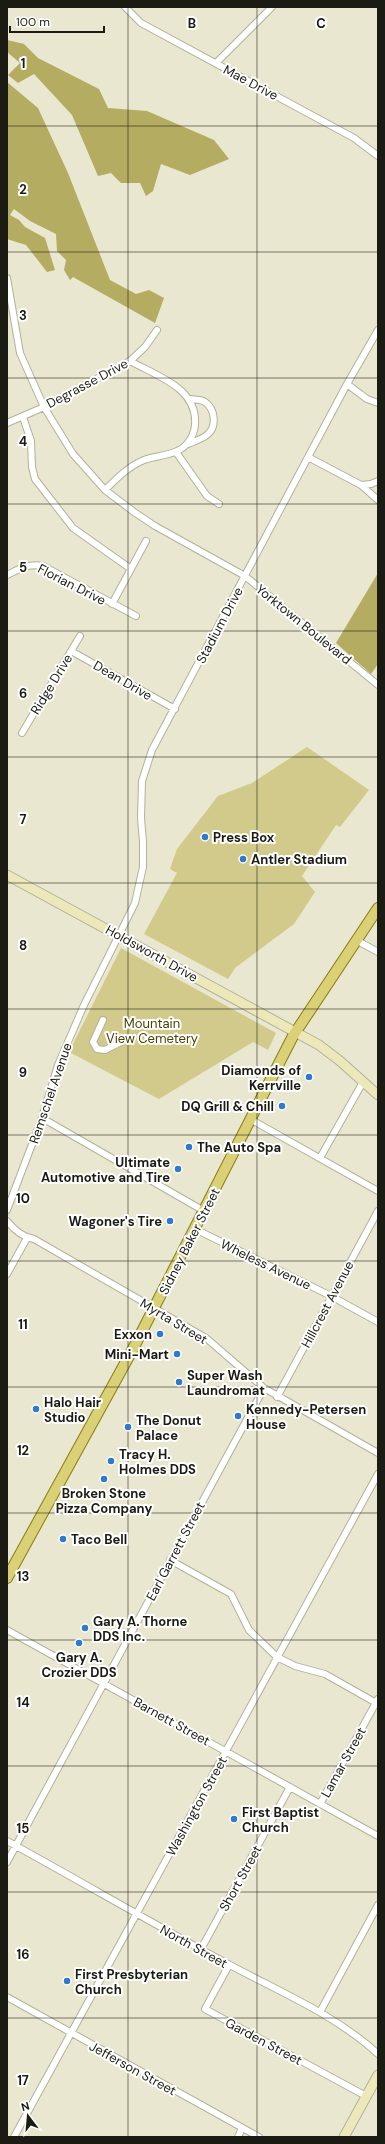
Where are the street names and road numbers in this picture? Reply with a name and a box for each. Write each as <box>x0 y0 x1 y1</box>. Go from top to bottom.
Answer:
street label: Mae Drive <box>220 61 281 104</box>
street label: Degrasse Drive <box>43 355 131 412</box>
street label: Florian Drive <box>35 560 109 609</box>
street label: Yorktown Boulevard <box>252 581 355 668</box>
street label: Stadium Drive <box>192 584 247 666</box>
street label: Ridge Drive <box>27 651 76 718</box>
street label: Dean Drive <box>90 657 155 704</box>
street label: Holdsworth Drive <box>103 921 201 986</box>
street label: Remschel Avenue <box>25 1040 76 1146</box>
street label: Sidney Baker Street <box>155 1185 224 1297</box>
street label: Wheless Avenue <box>218 1235 314 1294</box>
street label: Hillcrest Avenue <box>297 1258 358 1351</box>
street label: Myrta Street <box>137 1295 210 1348</box>
street label: Earl Garrett Street <box>142 1499 209 1604</box>
street label: Barnett Street <box>131 1693 213 1749</box>
street label: Lamar Street <box>317 1724 370 1800</box>
street label: Washington Street <box>162 1753 231 1859</box>
street label: Short Street <box>215 1842 266 1914</box>
street label: North Street <box>157 1921 230 1972</box>
street label: Garden Street <box>222 2014 305 2069</box>
street label: Jefferson Street <box>86 2038 179 2099</box>

